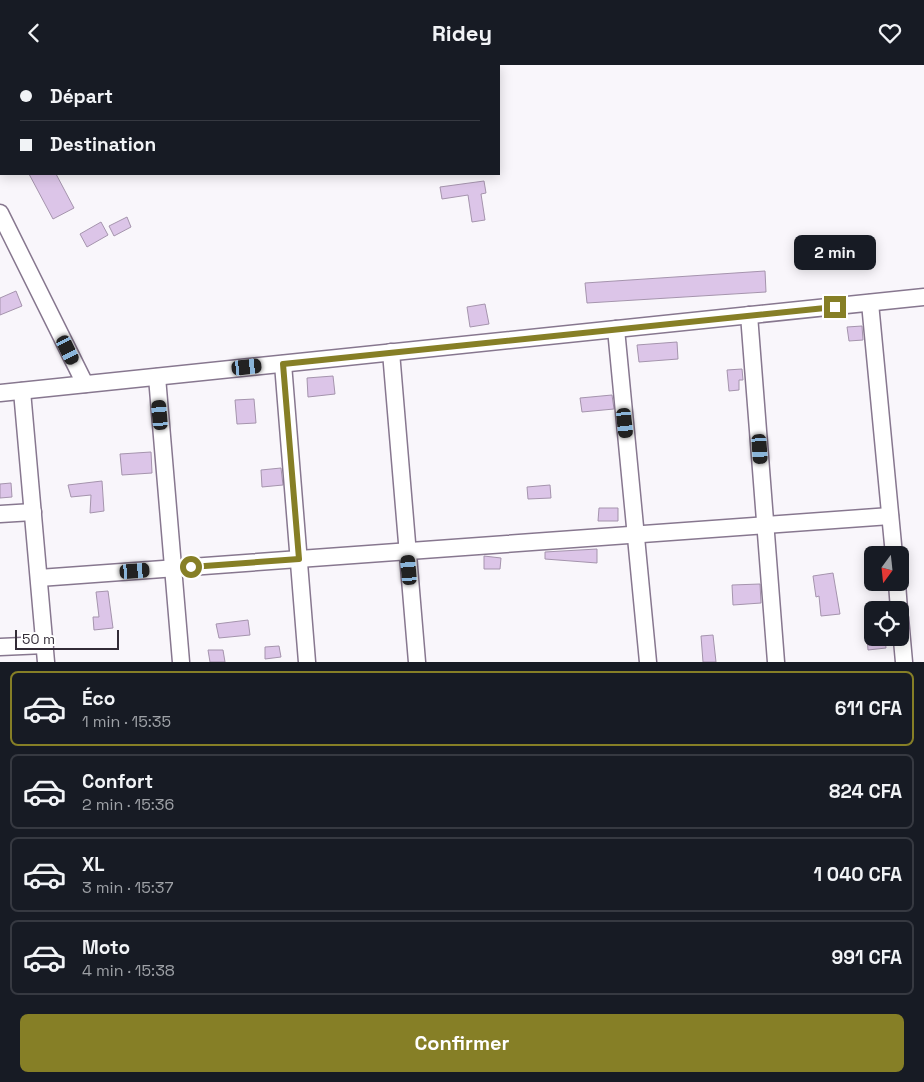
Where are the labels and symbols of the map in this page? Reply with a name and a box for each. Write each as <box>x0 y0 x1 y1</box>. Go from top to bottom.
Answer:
callout: 2 min <box>794 235 876 269</box>
route end <box>824 296 846 318</box>
car <box>54 333 81 367</box>
car <box>231 358 262 376</box>
car <box>151 399 168 431</box>
car <box>615 407 634 439</box>
car <box>751 434 768 464</box>
north arrow <box>864 546 909 591</box>
car <box>400 554 417 586</box>
route start <box>180 556 202 578</box>
car <box>119 562 150 580</box>
scale bar <box>15 627 119 650</box>

